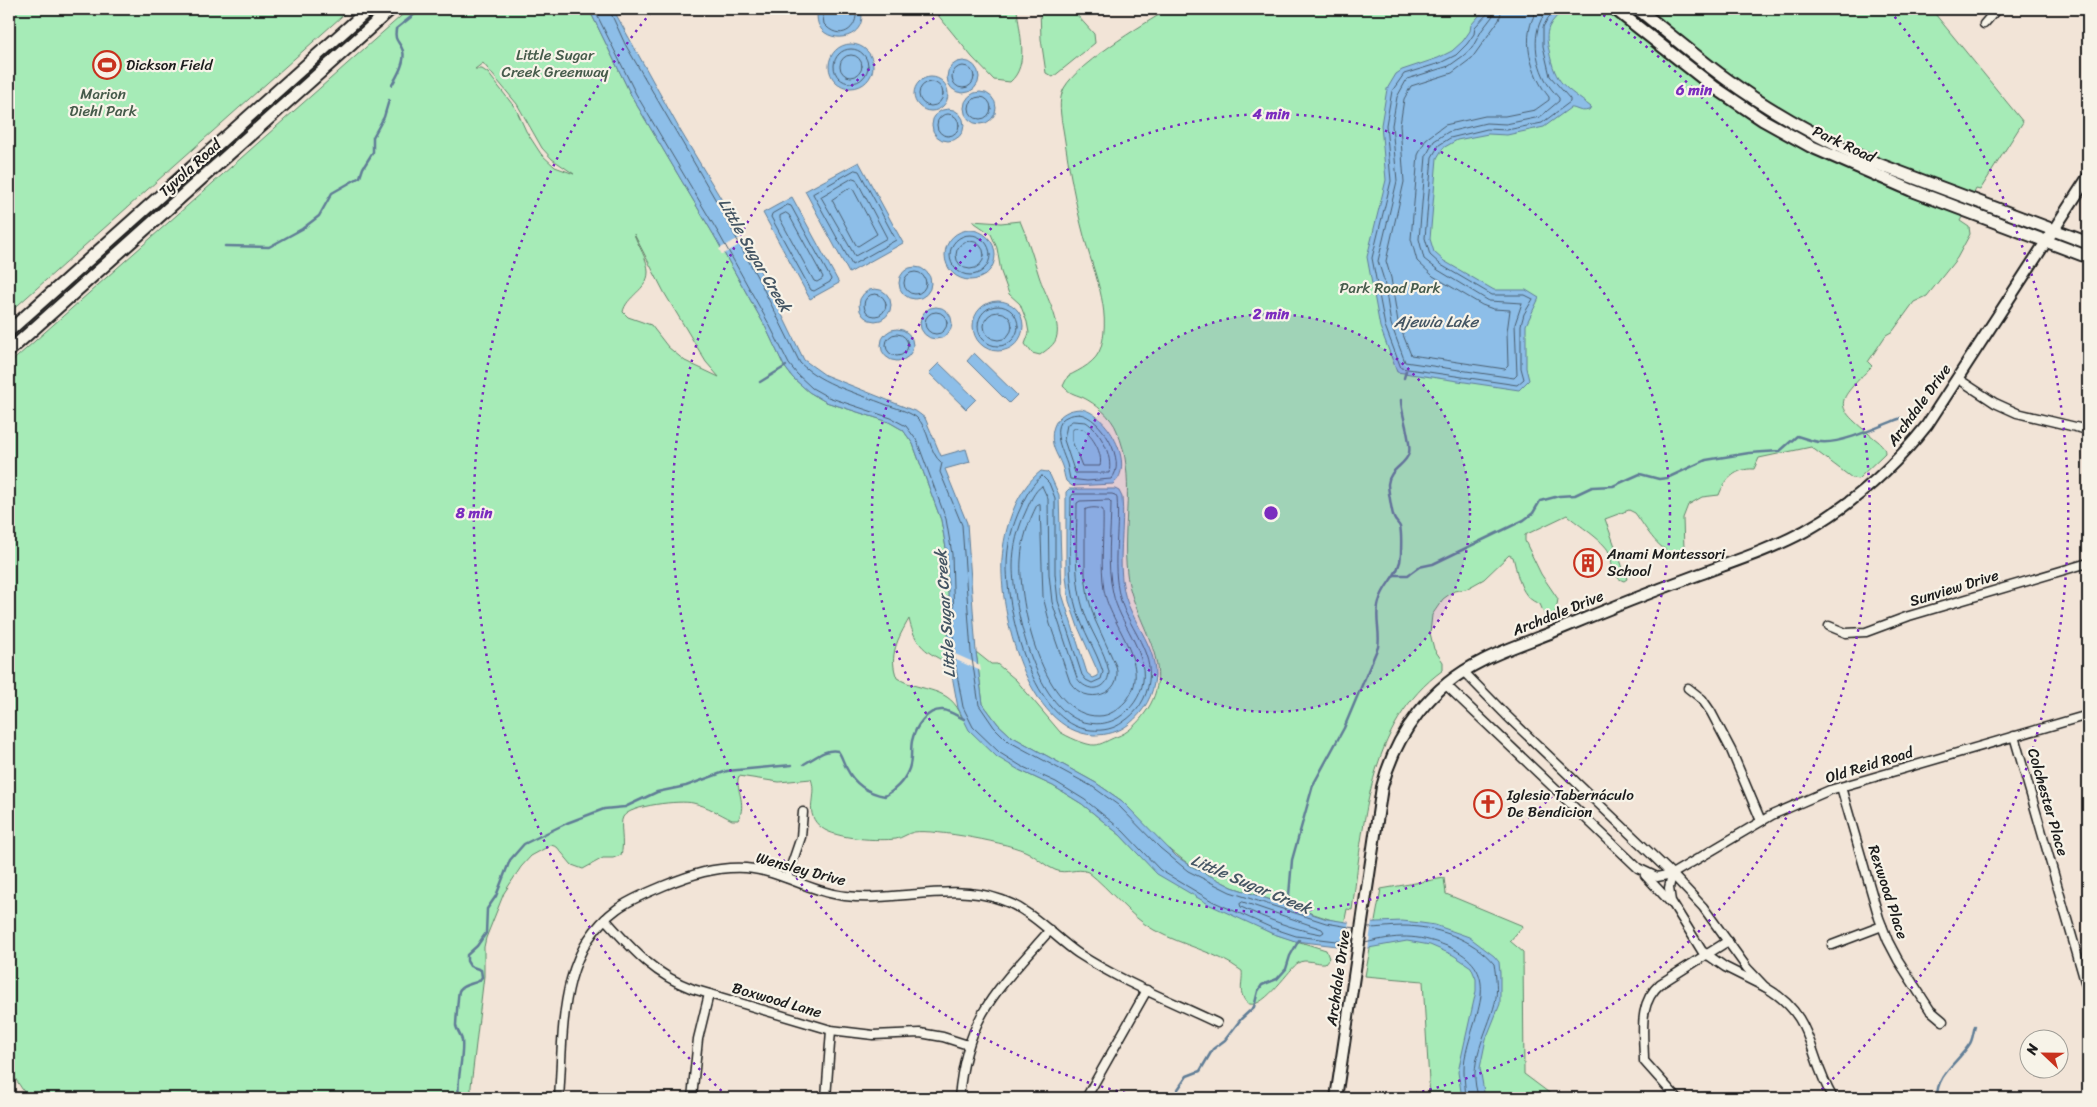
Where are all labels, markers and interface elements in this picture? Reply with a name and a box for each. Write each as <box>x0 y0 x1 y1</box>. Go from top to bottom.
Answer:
park label: Little Sugar Creek Greenway <box>502 42 609 85</box>
sports icon: Dickson Field <box>92 50 122 80</box>
place label: Dickson Field <box>126 52 214 78</box>
text: 6 min <box>1675 77 1713 103</box>
park label: Marion Diehl Park <box>69 81 138 124</box>
text: 4 min <box>1251 101 1290 127</box>
street label: Park Road <box>1808 118 1881 170</box>
street label: Tyvola Road <box>153 132 228 203</box>
water label: Little Sugar Creek <box>710 192 801 320</box>
park label: Park Road Park <box>1340 275 1441 301</box>
text: 2 min <box>1252 301 1290 327</box>
water label: Ajewia Lake <box>1393 307 1480 336</box>
street label: Archdale Drive <box>1880 358 1958 453</box>
text: 8 min <box>455 500 493 526</box>
centre of rings <box>1262 504 1280 522</box>
place label: Anami Montessori School <box>1606 541 1726 584</box>
water label: Little Sugar Creek <box>926 547 964 679</box>
building icon: Anami Montessori School <box>1573 548 1603 578</box>
street label: Sunview Drive <box>1906 562 2002 614</box>
street label: Archdale Drive <box>1507 583 1608 644</box>
street label: Old Reid Road <box>1822 739 1917 791</box>
street label: Colchester Place <box>2020 745 2076 859</box>
place label: Iglesia Tabernáculo De Bendicion <box>1506 782 1634 825</box>
church icon: Iglesia Tabernáculo De Bendicion <box>1473 789 1503 819</box>
street label: Rexwood Place <box>1861 841 1916 943</box>
street label: Wensley Drive <box>753 845 849 894</box>
water label: Little Sugar Creek <box>1186 846 1318 923</box>
street label: Archdale Drive <box>1318 928 1358 1029</box>
street label: Boxwood Lane <box>729 975 825 1025</box>
north arrow <box>2020 1030 2070 1080</box>
text: N <box>2019 1040 2046 1059</box>

